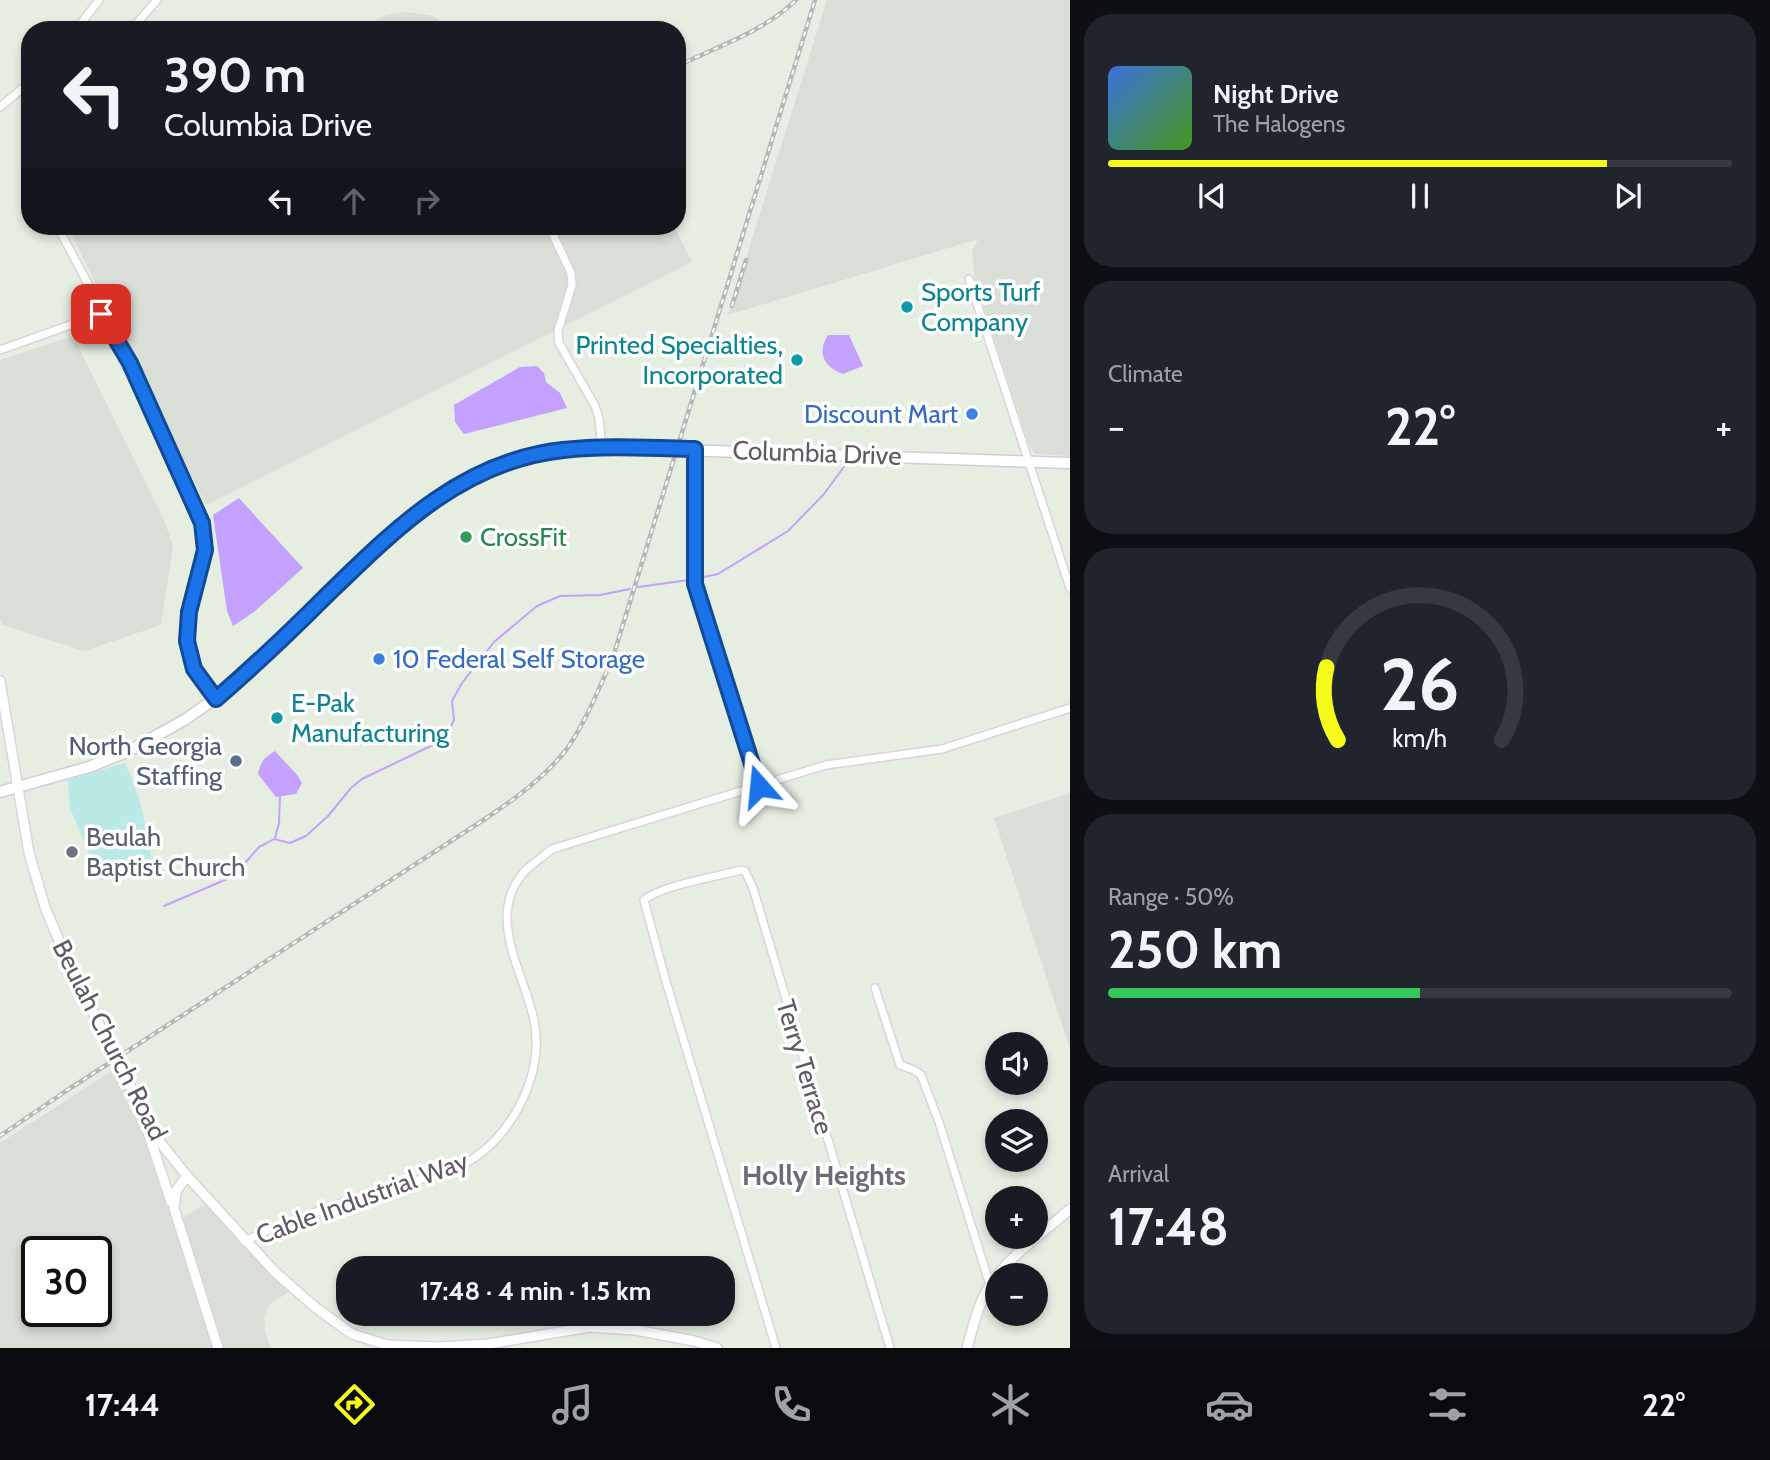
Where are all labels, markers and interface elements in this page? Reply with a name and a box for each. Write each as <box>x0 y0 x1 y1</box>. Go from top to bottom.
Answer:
text: 390 m <box>164 45 306 104</box>
icon: left <box>49 49 140 140</box>
text: Night Drive <box>1213 78 1339 110</box>
text: Columbia Drive <box>164 105 372 144</box>
text: The Halogens <box>1213 110 1345 138</box>
icon: previous <box>1193 177 1231 215</box>
icon: pause <box>1401 177 1439 215</box>
icon: next <box>1609 177 1647 215</box>
icon: left <box>262 182 300 220</box>
icon: ahead <box>335 182 373 220</box>
icon: right <box>408 182 446 220</box>
place label: Sports Turf Company <box>921 276 1041 338</box>
pin <box>71 284 131 344</box>
icon: arrive <box>82 295 120 333</box>
marker: Sports Turf Company <box>899 299 915 315</box>
place label: Printed Specialties, Incorporated <box>575 329 783 391</box>
marker: Printed Specialties, Incorporated <box>789 352 805 368</box>
text: Climate <box>1108 360 1183 388</box>
text: 22° <box>1385 395 1455 458</box>
place label: Discount Mart <box>804 398 958 430</box>
text: − <box>1108 403 1125 450</box>
text: + <box>1715 403 1732 450</box>
marker: Discount Mart <box>964 406 980 422</box>
street label: Columbia Drive <box>732 434 902 472</box>
place label: CrossFit <box>480 521 567 553</box>
marker: CrossFit <box>458 529 474 545</box>
text: 26 <box>1380 640 1460 728</box>
place label: 10 Federal Self Storage <box>393 643 645 675</box>
marker: 10 Federal Self Storage <box>371 651 387 667</box>
place label: E-Pak Manufacturing <box>291 687 450 749</box>
marker: E-Pak Manufacturing <box>269 710 285 726</box>
text: km/h <box>1393 723 1447 753</box>
place label: North Georgia Staffing <box>68 730 223 792</box>
position arrow <box>722 749 796 823</box>
marker: North Georgia Staffing <box>228 753 244 769</box>
place label: Beulah Baptist Church <box>86 821 245 883</box>
marker: Beulah Baptist Church <box>64 844 80 860</box>
text: Range · 50% <box>1108 883 1234 911</box>
text: 250 km <box>1108 918 1282 981</box>
street label: Beulah Church Road <box>46 934 174 1146</box>
street label: Terry Terrace <box>769 996 841 1138</box>
map controls <box>985 1032 1048 1326</box>
button: sound <box>985 1032 1048 1095</box>
button: layers <box>985 1109 1048 1172</box>
street label: Cable Industrial Way <box>252 1145 472 1251</box>
district label: Holly Heights <box>742 1158 906 1192</box>
text: Arrival <box>1108 1160 1169 1188</box>
button: + <box>985 1186 1048 1249</box>
text: 17:48 <box>1108 1195 1229 1258</box>
speed limit sign: 30 <box>21 1236 112 1327</box>
button: − <box>985 1263 1048 1326</box>
text: 17:48 · 4 min · 1.5 km <box>420 1275 651 1307</box>
icon: directions <box>330 1380 379 1429</box>
icon: music <box>548 1380 597 1429</box>
icon: phone <box>767 1380 816 1429</box>
icon: climate <box>986 1380 1035 1429</box>
icon: car <box>1205 1380 1254 1429</box>
icon: filters <box>1423 1380 1472 1429</box>
text: 17:44 <box>85 1385 160 1424</box>
text: 22° <box>1642 1385 1685 1424</box>

